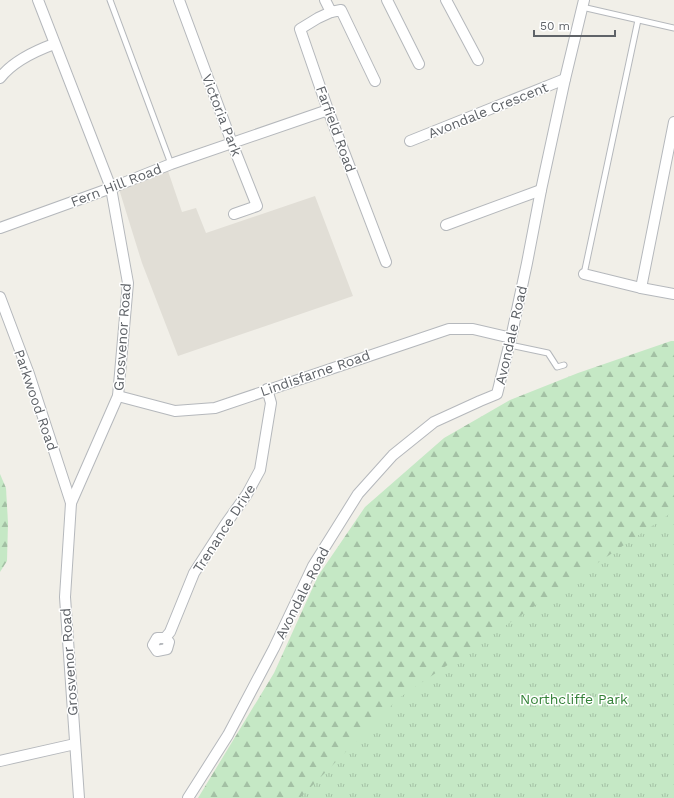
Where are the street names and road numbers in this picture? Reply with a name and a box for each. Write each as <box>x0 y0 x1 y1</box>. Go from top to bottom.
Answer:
street label: Victoria Park <box>199 72 245 158</box>
street label: Avondale Crescent <box>426 79 550 141</box>
street label: Farfield Road <box>313 84 359 174</box>
street label: Fern Hill Road <box>68 160 164 210</box>
street label: Grosvenor Road <box>110 283 134 391</box>
street label: Avondale Road <box>492 284 530 386</box>
street label: Parkwood Road <box>11 347 61 453</box>
street label: Lindisfarne Road <box>258 347 372 399</box>
street label: Trenance Drive <box>190 481 258 575</box>
street label: Avondale Road <box>272 544 332 642</box>
street label: Grosvenor Road <box>57 608 81 716</box>

